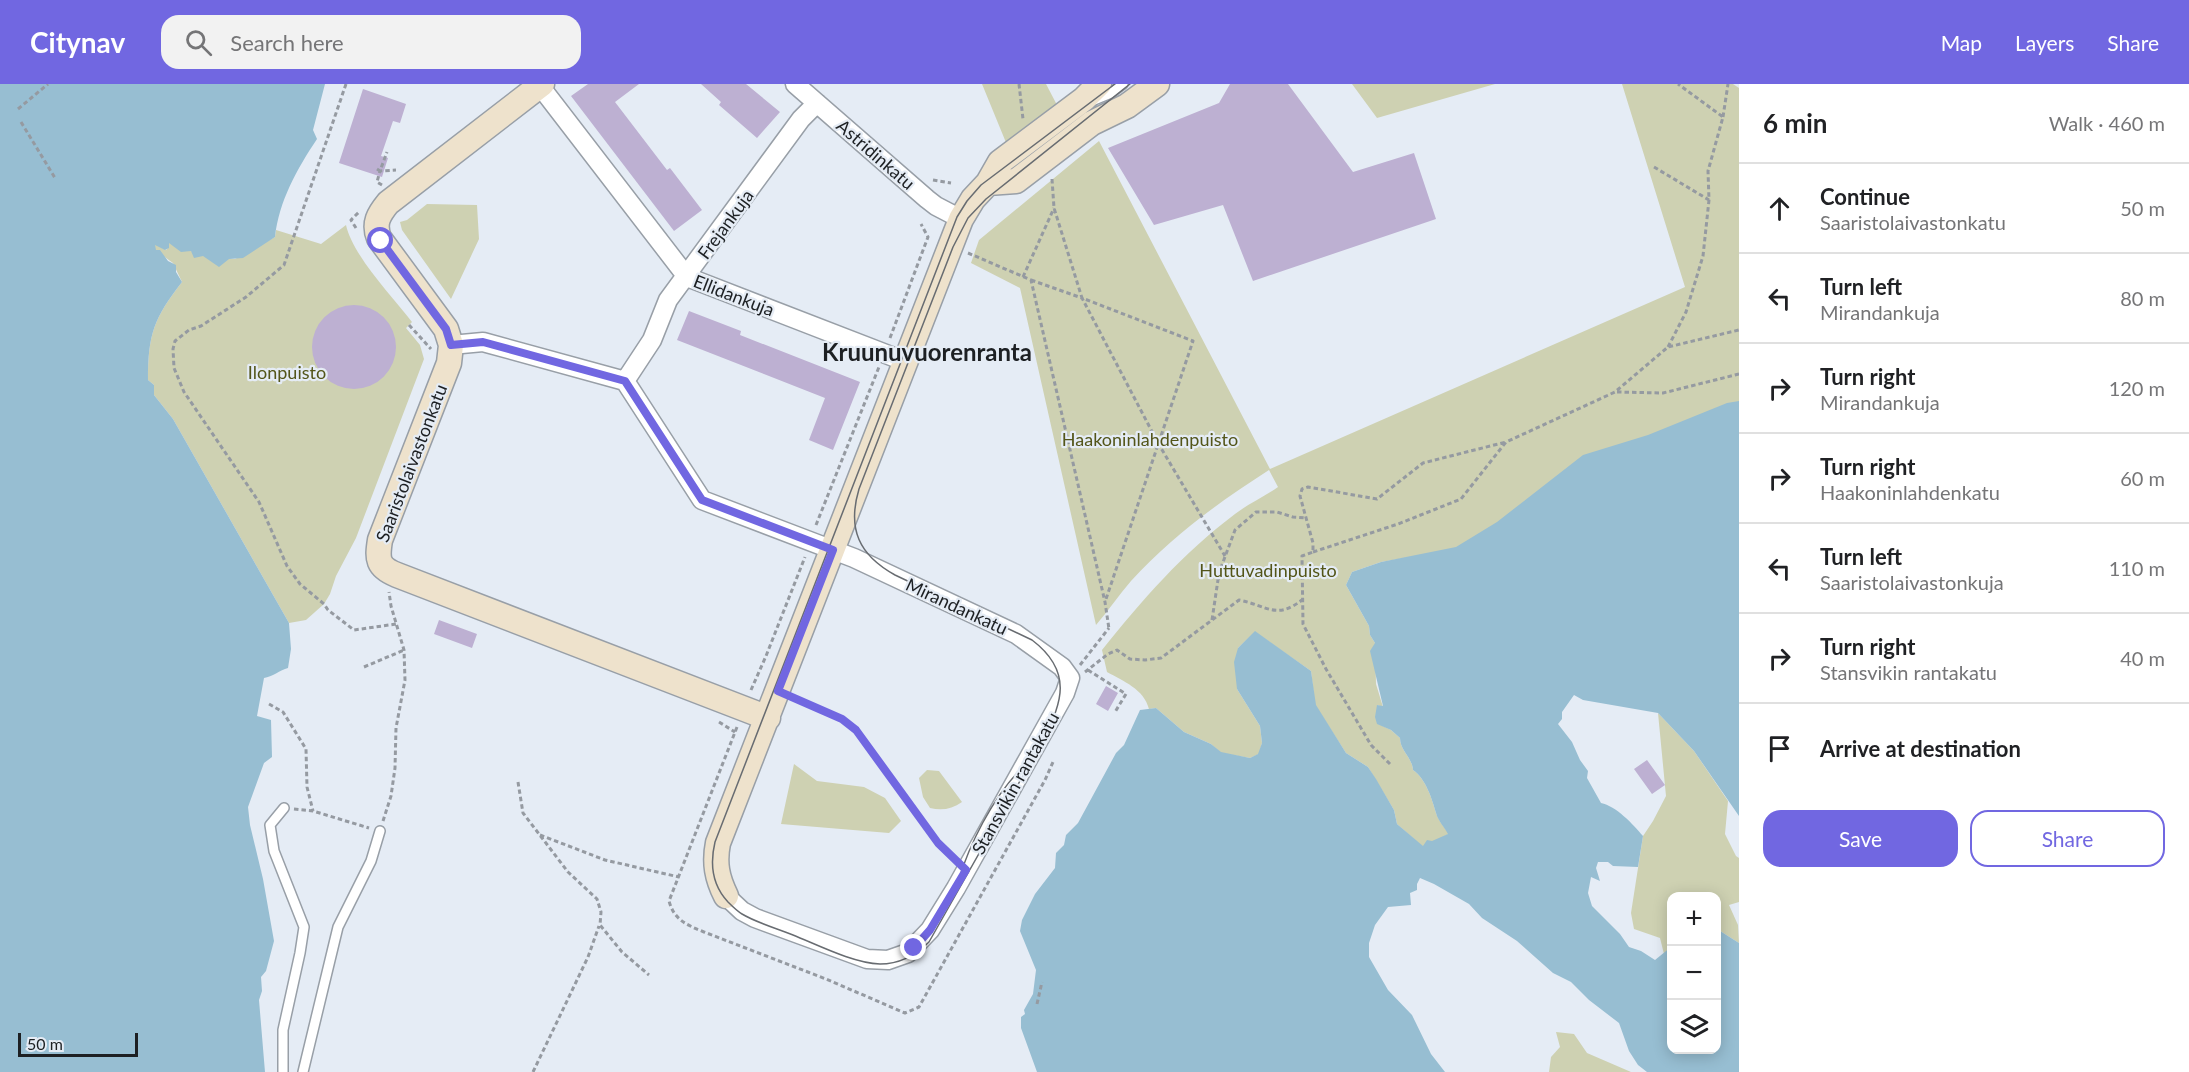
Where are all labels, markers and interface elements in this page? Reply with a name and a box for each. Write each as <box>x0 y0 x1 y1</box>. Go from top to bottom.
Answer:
search box <box>161 15 581 69</box>
text: Citynav <box>30 25 125 59</box>
icon: search <box>182 26 215 59</box>
text: Search here <box>230 29 344 56</box>
text: Map <box>1941 30 1982 55</box>
text: Layers <box>2015 30 2074 55</box>
text: Share <box>2107 30 2159 55</box>
text: 6 min <box>1763 107 1827 139</box>
text: Walk · 460 m <box>2049 111 2165 135</box>
street label: Astridinkatu <box>832 114 920 194</box>
text: Continue <box>1820 183 1910 210</box>
street label: Frejankuja <box>692 185 758 263</box>
icon: ahead <box>1763 192 1796 225</box>
text: 50 m <box>2120 196 2165 220</box>
text: Saaristolaivastonkatu <box>1820 210 2006 234</box>
route start <box>367 227 393 253</box>
street label: Ellidankuja <box>691 270 777 320</box>
text: Turn left <box>1820 273 1902 300</box>
icon: left <box>1763 282 1796 315</box>
text: 80 m <box>2120 286 2165 310</box>
text: Mirandankuja <box>1820 300 1940 324</box>
district label: Kruunuvuorenranta <box>822 337 1032 366</box>
park label: Ilonpuisto <box>248 361 326 383</box>
text: Turn right <box>1820 363 1915 390</box>
icon: right <box>1763 372 1796 405</box>
text: 120 m <box>2109 376 2165 400</box>
street label: Saaristolaivastonkatu <box>371 381 451 545</box>
text: Mirandankuja <box>1820 390 1940 414</box>
park label: Haakoninlahdenpuisto <box>1062 428 1238 450</box>
text: Turn right <box>1820 453 1915 480</box>
icon: right <box>1763 462 1796 495</box>
text: 60 m <box>2120 466 2165 490</box>
text: Haakoninlahdenkatu <box>1820 480 2000 504</box>
text: Turn left <box>1820 543 1902 570</box>
icon: left <box>1763 552 1796 585</box>
text: 110 m <box>2109 556 2165 580</box>
park label: Huttuvadinpuisto <box>1199 559 1337 581</box>
text: Saaristolaivastonkuja <box>1820 570 2004 594</box>
street label: Mirandankatu <box>903 573 1011 639</box>
text: Turn right <box>1820 633 1915 660</box>
icon: right <box>1763 642 1796 675</box>
text: 40 m <box>2120 646 2165 670</box>
text: Stansvikin rantakatu <box>1820 660 1997 684</box>
street label: Stansvikin rantakatu <box>967 708 1063 858</box>
icon: arrive <box>1763 732 1796 765</box>
text: Arrive at destination <box>1820 735 2021 762</box>
button: Save <box>1763 810 1958 867</box>
button: Share <box>1970 810 2165 867</box>
map controls <box>1667 892 1721 1054</box>
button: + <box>1667 892 1721 946</box>
route end <box>900 934 926 960</box>
button: − <box>1667 946 1721 1000</box>
button: layers <box>1667 1000 1721 1054</box>
scale bar <box>18 1030 138 1058</box>
text: 50 m <box>27 1034 63 1053</box>

